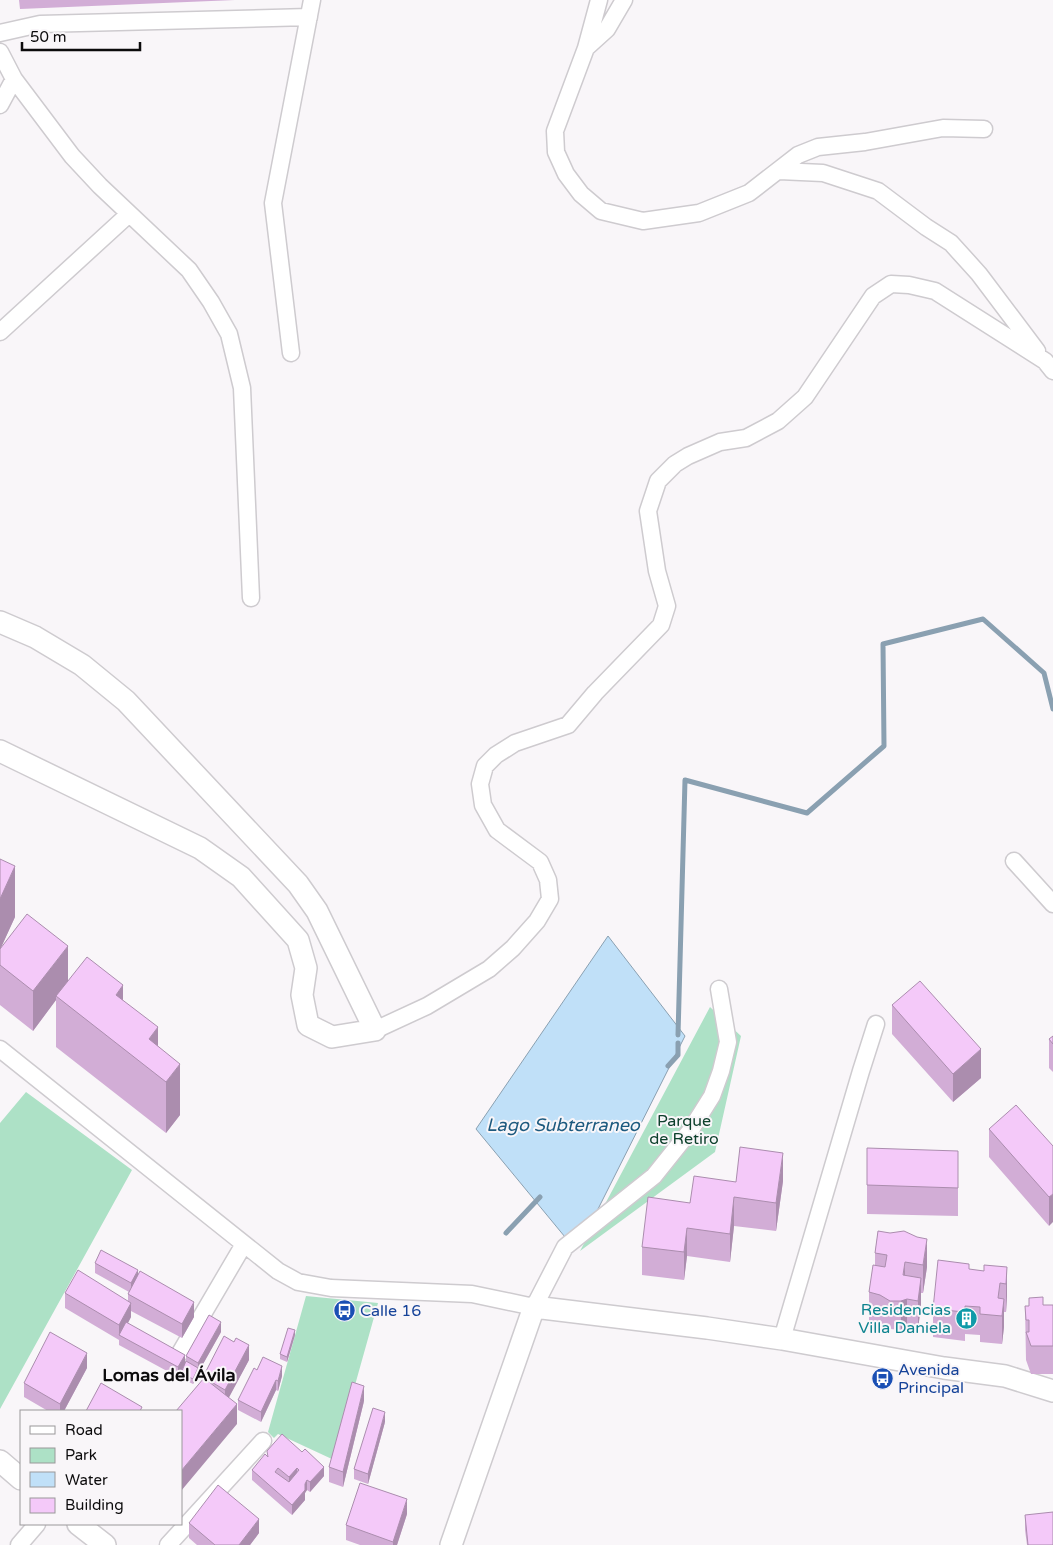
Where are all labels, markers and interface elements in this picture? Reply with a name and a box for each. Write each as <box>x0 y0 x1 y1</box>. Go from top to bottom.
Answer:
scale bar <box>22 20 140 52</box>
text: 50 m <box>30 28 67 46</box>
park label: Parque de Retiro <box>649 1111 719 1149</box>
water label: Lago Subterraneo <box>486 1114 641 1136</box>
bus stop icon: Calle 16 <box>332 1299 356 1323</box>
place label: Residencias Villa Daniela <box>858 1300 951 1338</box>
place label: Calle 16 <box>360 1301 421 1321</box>
building icon: Residencias Villa Daniela <box>955 1307 979 1331</box>
place label: Avenida Principal <box>898 1360 964 1398</box>
district label: Lomas del Ávila <box>102 1364 236 1386</box>
bus stop icon: Avenida Principal <box>870 1367 894 1391</box>
legend <box>20 1410 182 1525</box>
text: Road <box>65 1421 103 1439</box>
text: Park <box>65 1446 97 1464</box>
text: Water <box>65 1471 108 1489</box>
text: Building <box>65 1496 124 1514</box>

